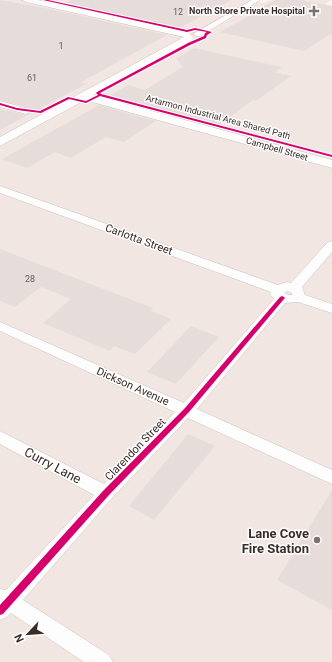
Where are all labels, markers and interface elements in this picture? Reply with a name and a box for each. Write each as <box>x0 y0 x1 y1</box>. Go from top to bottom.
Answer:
marker: North Shore Private Hospital <box>308 5 320 17</box>
place label: North Shore Private Hospital <box>189 6 305 16</box>
house number: 12 <box>173 7 183 17</box>
house number: 1 <box>58 41 64 51</box>
house number: 61 <box>27 73 37 83</box>
street label: Artarmon Industrial Area Shared Path <box>145 93 291 141</box>
street label: Campbell Street <box>245 135 309 163</box>
street label: Carlotta Street <box>103 221 175 258</box>
house number: 28 <box>25 274 35 284</box>
street label: Dickson Avenue <box>95 365 171 408</box>
street label: Clarendon Street <box>102 415 169 483</box>
street label: Curry Lane <box>22 444 84 487</box>
place label: Lane Cove Fire Station <box>242 526 309 556</box>
marker: Lane Cove Fire Station <box>312 535 322 545</box>
north arrow <box>8 614 48 654</box>
text: N <box>12 632 27 645</box>

